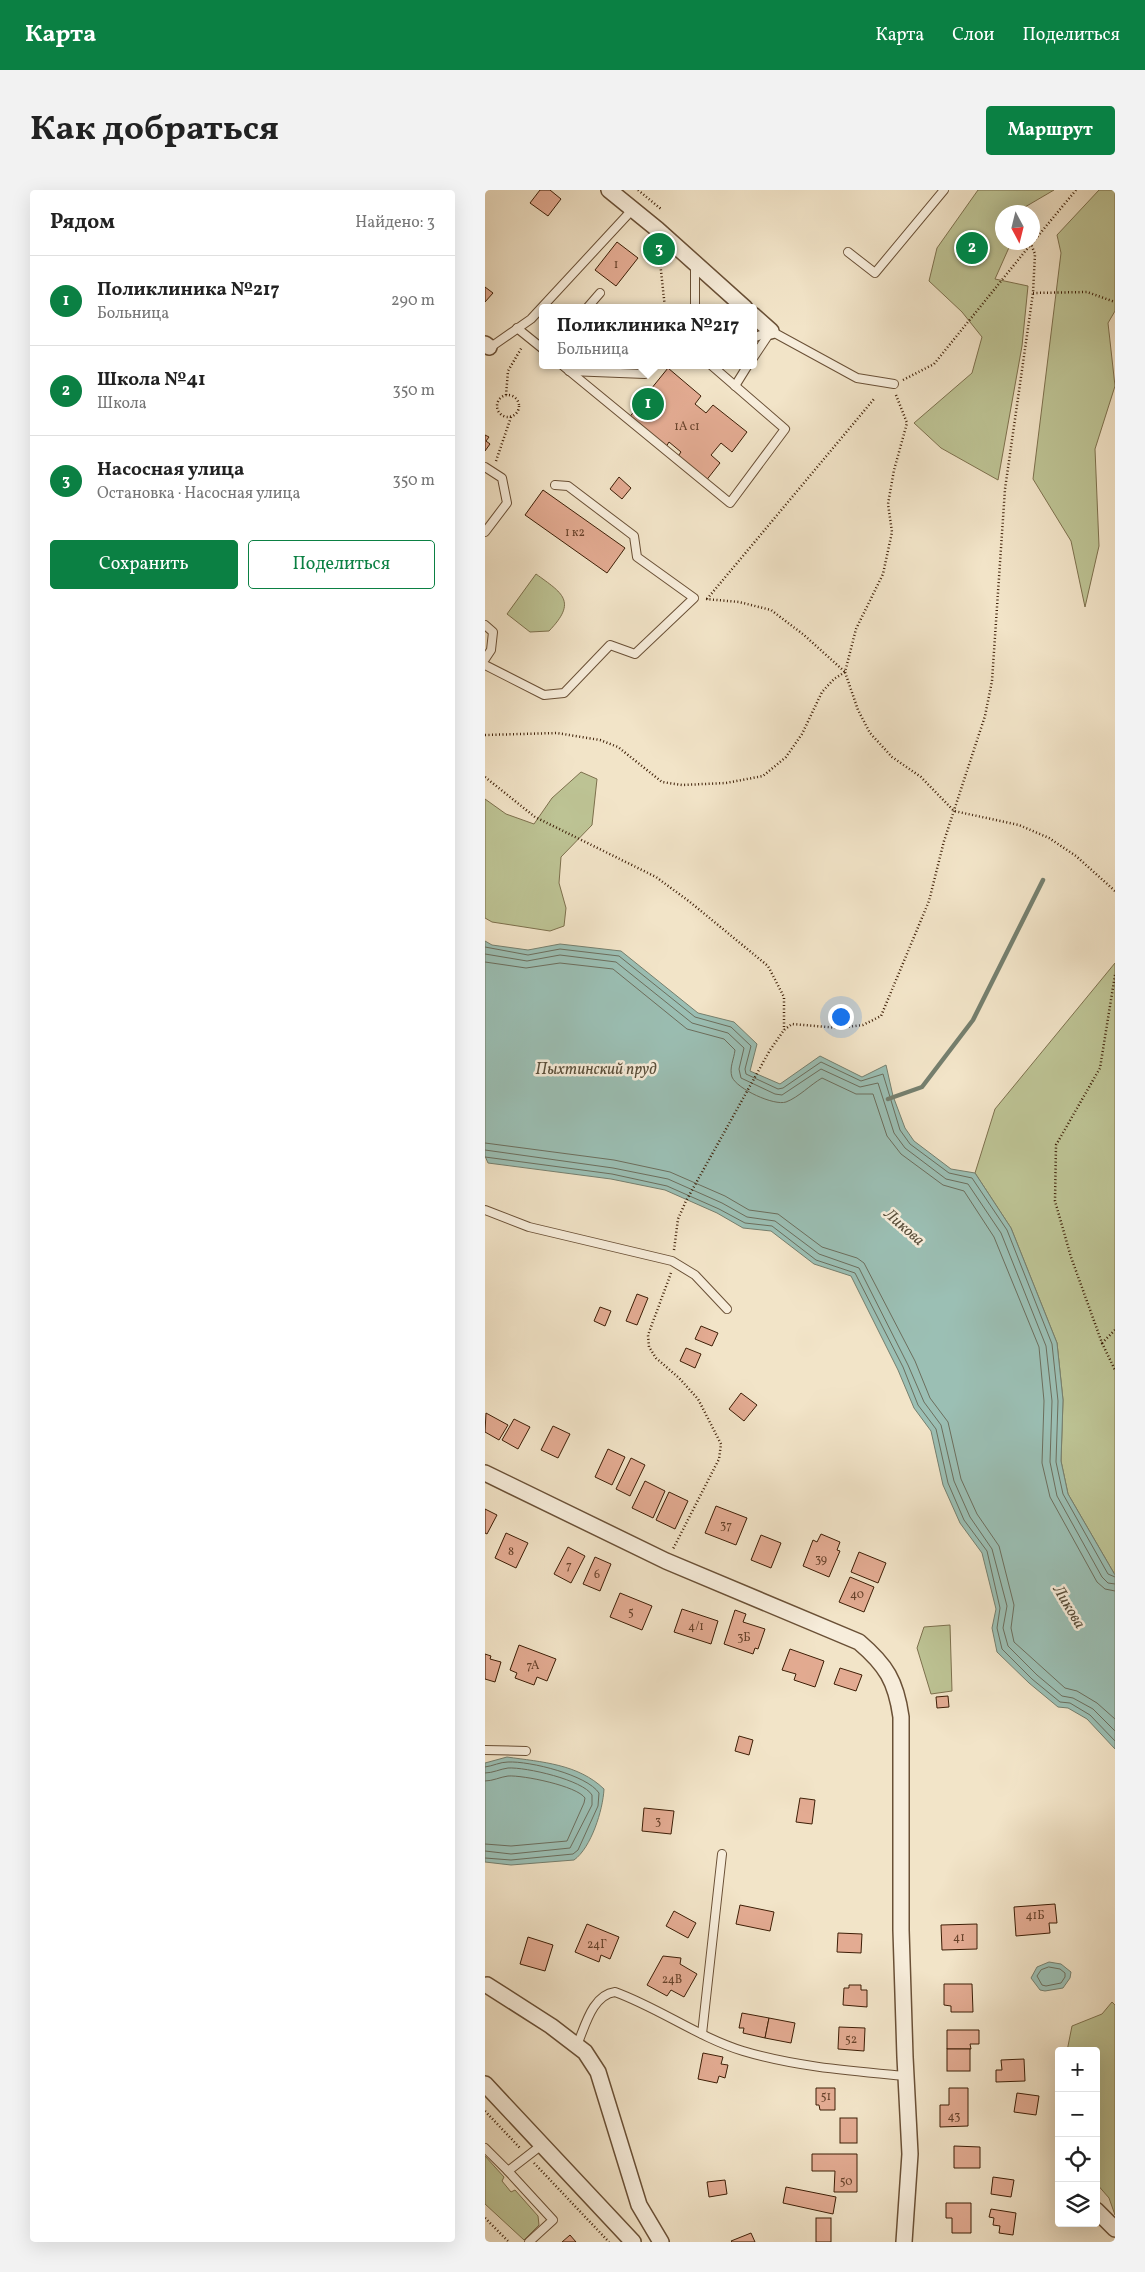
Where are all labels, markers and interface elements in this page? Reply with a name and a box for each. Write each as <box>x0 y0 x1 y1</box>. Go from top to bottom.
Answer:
text: Карта <box>25 18 96 52</box>
text: Карта <box>876 23 924 48</box>
text: Слои <box>952 23 994 48</box>
text: Поделиться <box>1022 23 1120 48</box>
text: Как добраться <box>30 106 279 154</box>
button: Маршрут <box>986 106 1115 155</box>
north arrow <box>995 205 1040 250</box>
text: Рядом <box>50 208 115 237</box>
text: Найдено: 3 <box>355 212 435 234</box>
pin: 2 <box>956 229 988 267</box>
pin: 3 <box>643 230 675 268</box>
house number: 1 <box>614 257 618 273</box>
text: Поликлиника №217 <box>97 277 280 303</box>
text: 1 <box>63 290 69 312</box>
text: 290 m <box>391 290 435 312</box>
text: Больница <box>97 303 169 325</box>
popup <box>539 304 757 369</box>
text: Поликлиника №217 <box>557 313 739 339</box>
text: Больница <box>557 339 629 361</box>
text: Школа №41 <box>97 367 206 393</box>
text: 2 <box>62 380 70 402</box>
text: 350 m <box>392 380 435 402</box>
pin: 1 <box>632 385 664 423</box>
text: Школа <box>97 393 147 415</box>
house number: 1А с1 <box>674 419 700 435</box>
text: Насосная улица <box>97 457 244 483</box>
text: 3 <box>62 470 70 492</box>
text: 350 m <box>392 470 435 492</box>
text: Остановка · Насосная улица <box>97 483 300 505</box>
house number: 1 к2 <box>565 525 585 541</box>
button: Сохранить <box>50 540 238 589</box>
button: Поделиться <box>248 540 435 589</box>
your location <box>828 1004 854 1030</box>
water label: Пыхтинский пруд <box>536 1059 657 1081</box>
water label: Ликова <box>878 1203 929 1252</box>
house number: 37 <box>720 1518 732 1534</box>
house number: 8 <box>508 1544 514 1560</box>
house number: 39 <box>815 1552 827 1568</box>
house number: 7 <box>566 1558 572 1574</box>
house number: 6 <box>594 1567 600 1583</box>
water label: Ликова <box>1046 1580 1090 1633</box>
house number: 40 <box>850 1587 864 1603</box>
house number: 5 <box>628 1605 634 1621</box>
house number: 4/1 <box>688 1619 704 1635</box>
house number: 3Б <box>737 1630 751 1646</box>
house number: 7А <box>526 1658 540 1674</box>
house number: 3 <box>655 1814 661 1830</box>
house number: 41Б <box>1025 1908 1045 1924</box>
house number: 41 <box>953 1930 965 1946</box>
house number: 24Г <box>587 1937 607 1953</box>
house number: 24В <box>662 1972 682 1988</box>
house number: 52 <box>845 2032 857 2048</box>
map controls <box>1055 2047 1100 2227</box>
button: + <box>1055 2047 1100 2092</box>
house number: 51 <box>821 2089 831 2105</box>
button: − <box>1055 2092 1100 2137</box>
house number: 43 <box>948 2109 960 2125</box>
button: locate <box>1055 2137 1100 2182</box>
house number: 50 <box>840 2174 852 2190</box>
button: layers <box>1055 2182 1100 2227</box>

